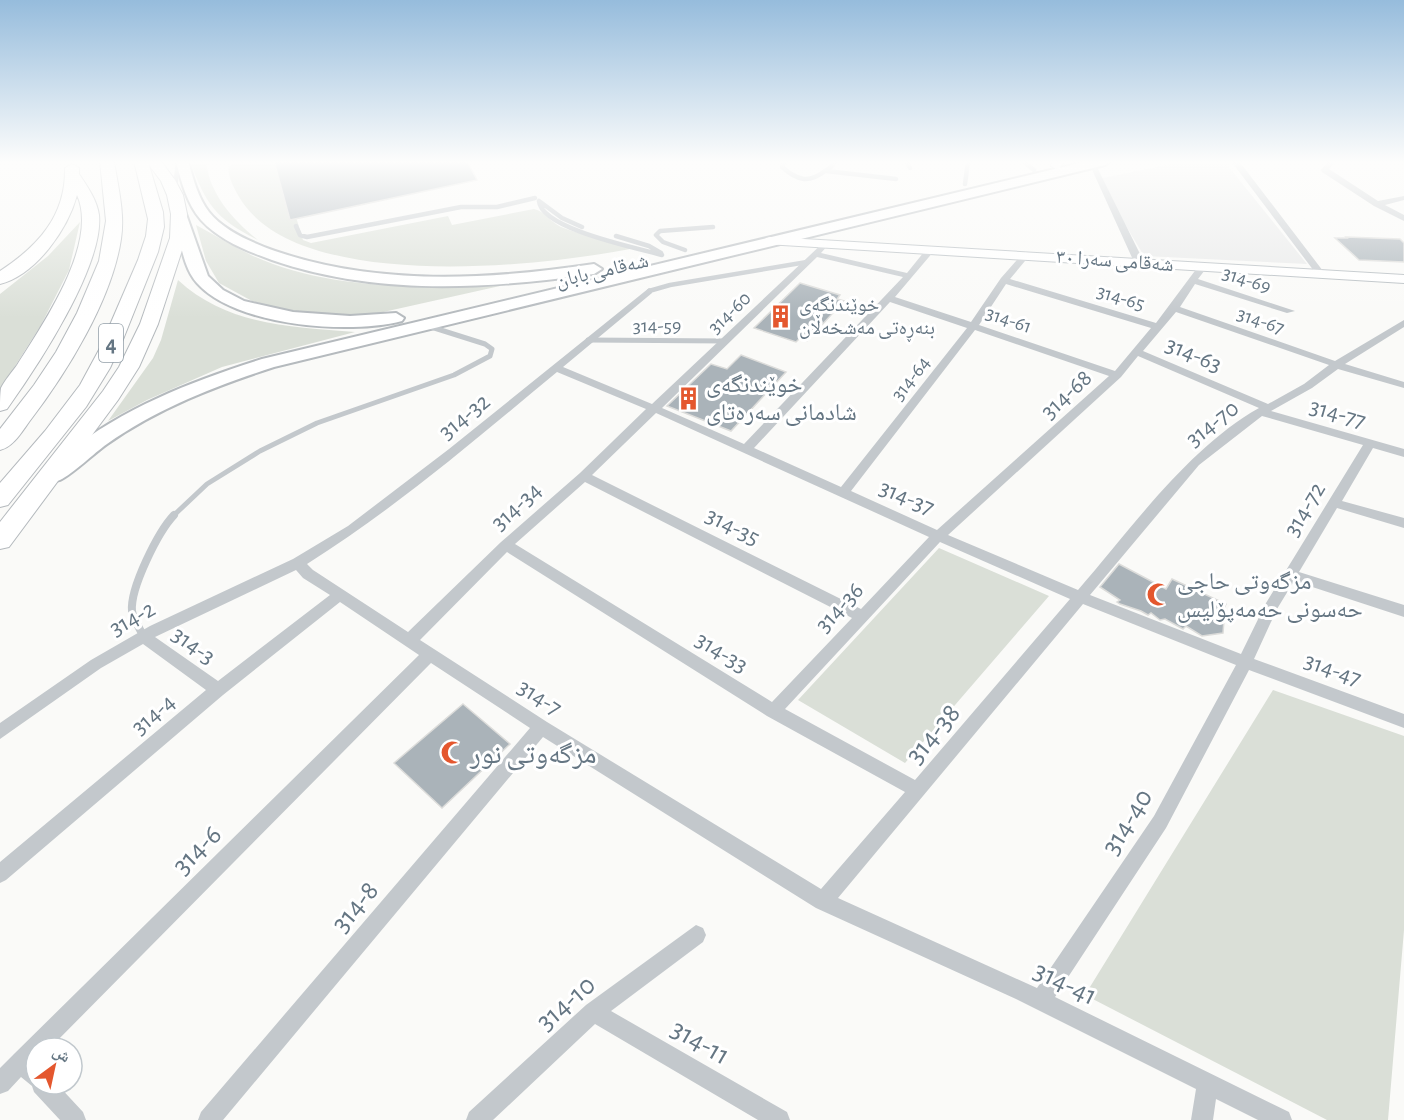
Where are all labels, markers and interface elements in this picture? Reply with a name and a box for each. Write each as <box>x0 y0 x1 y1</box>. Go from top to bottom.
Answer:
street label: شەقامی سەرا ٣٠ <box>1055 247 1174 276</box>
street label: شەقامی بابان <box>554 251 651 292</box>
street label: 314-69 <box>1220 263 1273 297</box>
street label: 314-65 <box>1095 281 1147 315</box>
street label: 314-60 <box>704 288 755 338</box>
place label: خوێندنگەی بنەڕەتی مەشخەڵان <box>799 295 935 343</box>
building icon: خوێندنگەی بنەڕەتی مەشخەڵان <box>768 303 794 329</box>
street label: 314-61 <box>983 303 1034 337</box>
street label: 314-67 <box>1234 304 1287 338</box>
street label: 314-59 <box>633 316 681 336</box>
road number: 4 <box>99 324 123 362</box>
street label: 314-63 <box>1162 332 1225 377</box>
street label: 314-64 <box>888 353 934 404</box>
street label: 314-68 <box>1037 366 1097 424</box>
place label: خوێندنگەی شادمانی سەرەتای <box>706 373 857 426</box>
building icon: خوێندنگەی شادمانی سەرەتای <box>675 385 701 411</box>
street label: 314-32 <box>435 389 495 444</box>
street label: 314-77 <box>1307 395 1368 433</box>
street label: 314-70 <box>1182 396 1244 452</box>
street label: 314-37 <box>876 476 938 520</box>
street label: 314-34 <box>487 478 546 535</box>
street label: 314-72 <box>1280 478 1330 541</box>
street label: 314-35 <box>702 503 763 551</box>
place label: مزگەوتی حاجی حەسونی حەمەپۆلیس <box>1177 570 1363 623</box>
street label: 314-36 <box>811 578 868 637</box>
mosque icon: مزگەوتی حاجی حەسونی حەمەپۆلیس <box>1146 582 1172 608</box>
street label: 314-2 <box>106 597 159 641</box>
street label: 314-3 <box>167 622 219 669</box>
street label: 314-33 <box>691 628 752 678</box>
street label: 314-47 <box>1301 649 1364 691</box>
street label: 314-7 <box>513 675 566 721</box>
street label: 314-4 <box>127 690 180 740</box>
street label: 314-38 <box>901 699 966 769</box>
mosque icon: مزگەوتی نور <box>439 740 465 766</box>
place label: مزگەوتی نور <box>469 741 597 771</box>
street label: 314-40 <box>1097 784 1159 860</box>
street label: 314-6 <box>168 821 227 880</box>
street label: 314-8 <box>327 877 384 938</box>
street label: 314-41 <box>1029 957 1101 1011</box>
street label: 314-10 <box>532 971 601 1036</box>
street label: 314-11 <box>666 1015 734 1070</box>
north arrow <box>24 1036 84 1096</box>
text: ش <box>50 1043 73 1066</box>

